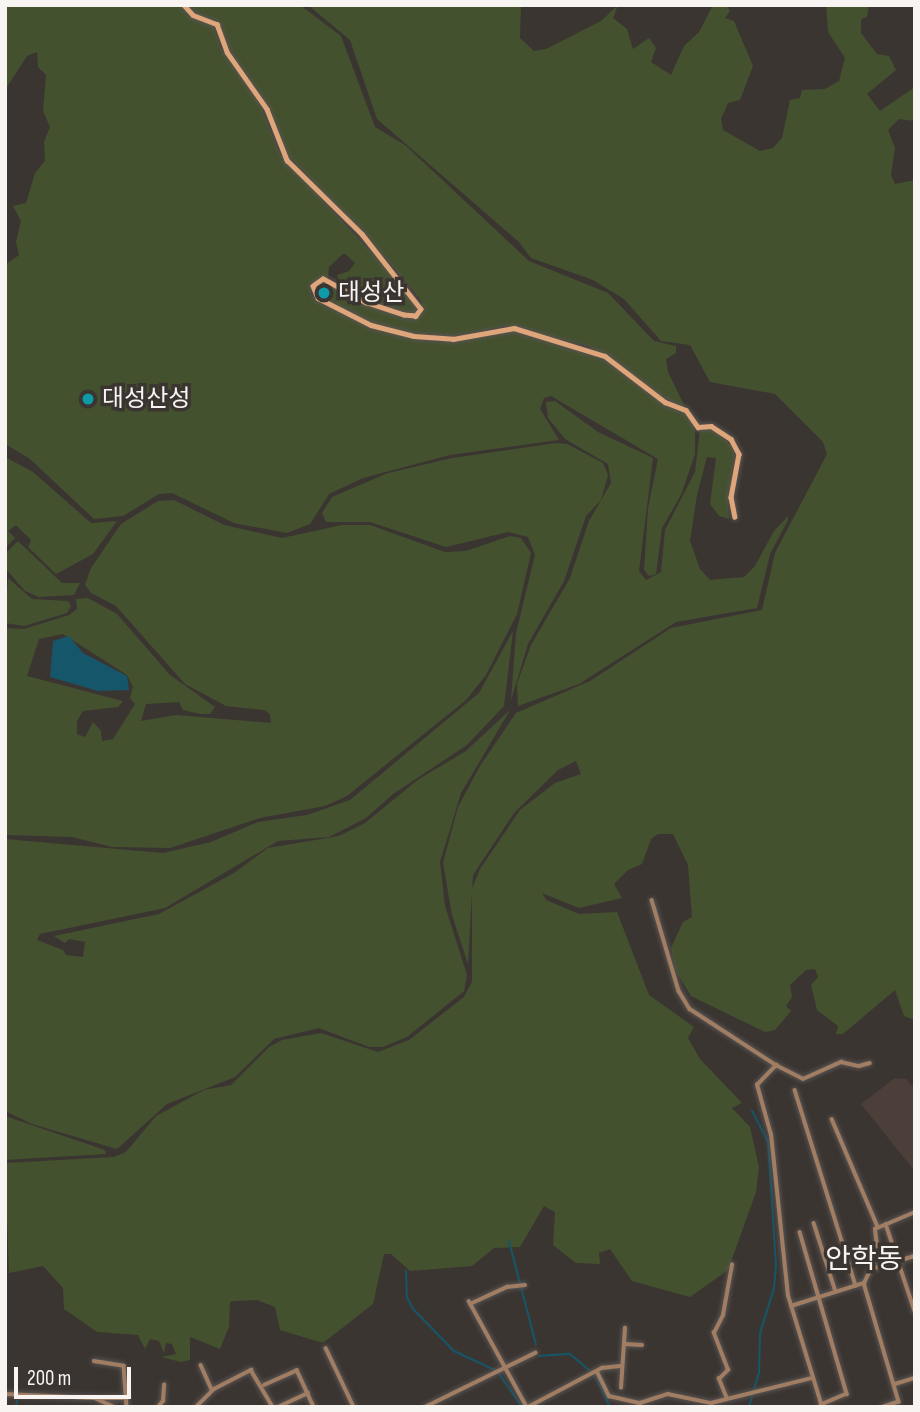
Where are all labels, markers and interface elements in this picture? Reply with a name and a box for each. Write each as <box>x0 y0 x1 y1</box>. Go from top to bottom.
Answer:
place label: 대성산 <box>338 279 404 307</box>
marker: 대성산 <box>316 285 332 301</box>
place label: 대성산성 <box>102 385 190 413</box>
marker: 대성산성 <box>80 391 96 407</box>
district label: 안학동 <box>825 1243 903 1277</box>
scale bar <box>18 1352 135 1396</box>
text: 200 m <box>27 1366 71 1391</box>

